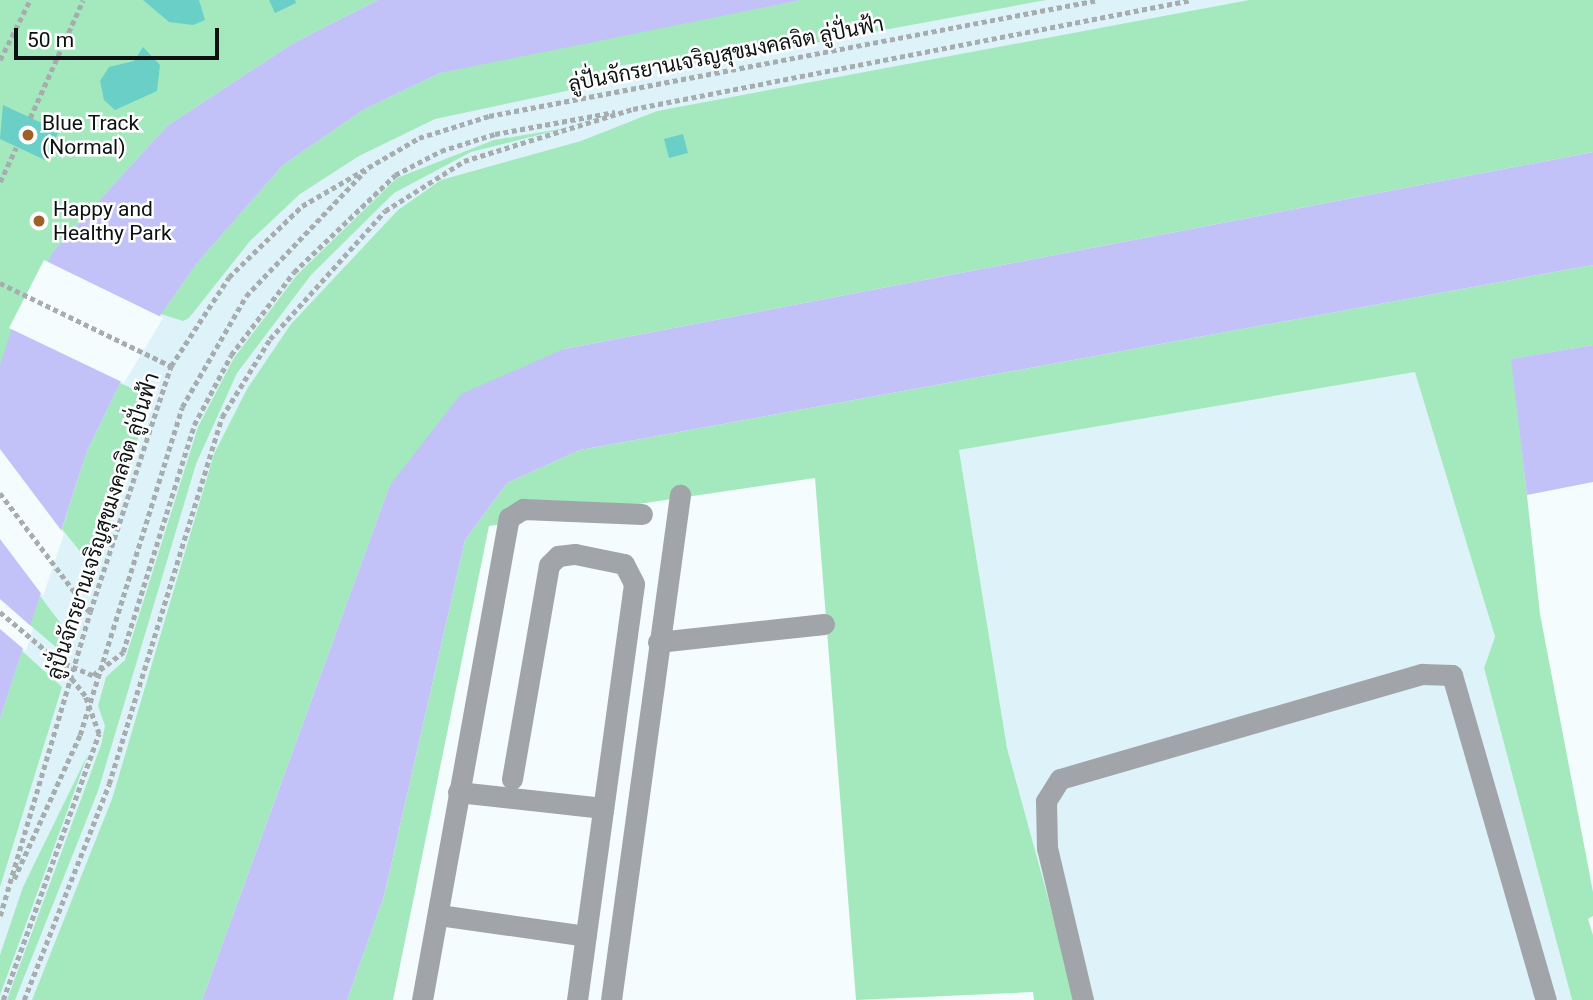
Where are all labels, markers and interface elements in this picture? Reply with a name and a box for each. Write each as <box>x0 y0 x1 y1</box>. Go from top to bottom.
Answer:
street label: ลู่ปั่นจักรยานเจริญสุขมงคลจิต ลู่ปั่นฟ้า <box>566 11 886 97</box>
scale bar <box>18 14 222 58</box>
text: 50 m <box>27 28 74 52</box>
place label: Blue Track (Normal) <box>42 110 140 160</box>
marker: Blue Track (Normal) <box>20 127 36 143</box>
place label: Happy and Healthy Park <box>53 196 172 246</box>
marker: Happy and Healthy Park <box>31 213 47 229</box>
street label: ลู่ปั่นจักรยานเจริญสุขมงคลจิต ลู่ปั่นฟ้า <box>41 370 165 682</box>

